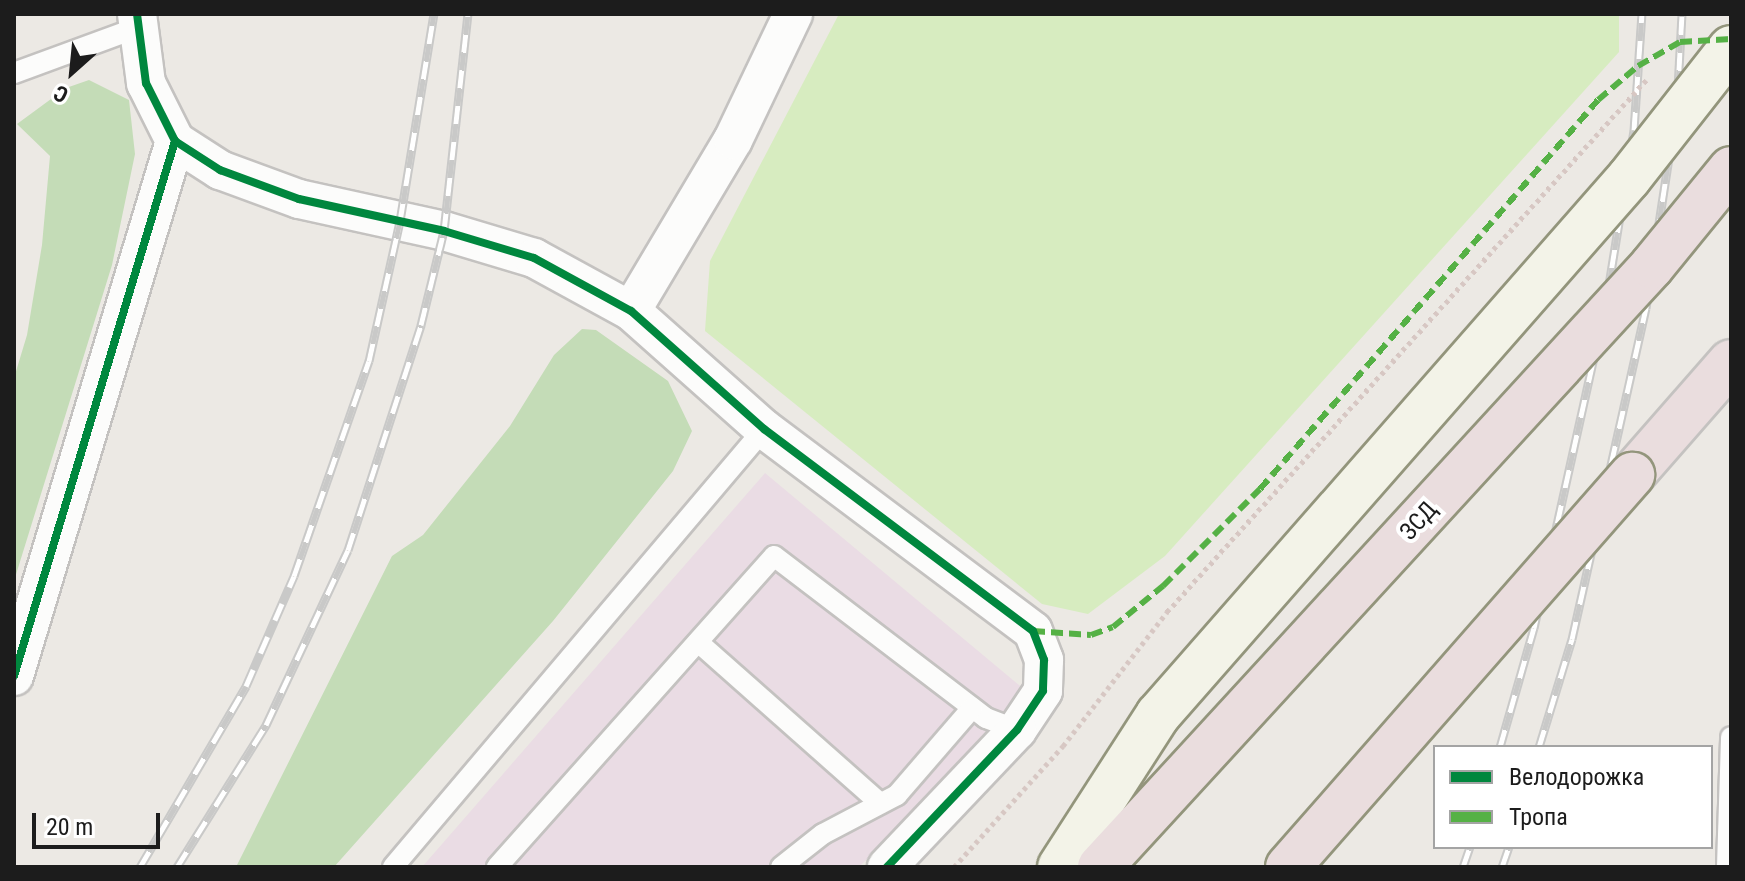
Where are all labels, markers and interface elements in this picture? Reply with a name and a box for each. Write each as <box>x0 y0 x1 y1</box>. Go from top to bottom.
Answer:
north arrow <box>32 32 112 112</box>
text: С <box>50 80 72 108</box>
street label: ЗСД <box>1394 496 1444 546</box>
legend <box>1433 745 1713 849</box>
text: Велодорожка <box>1509 763 1644 791</box>
scale bar <box>36 797 164 847</box>
text: Тропа <box>1509 803 1568 831</box>
text: 20 m <box>46 813 93 841</box>

